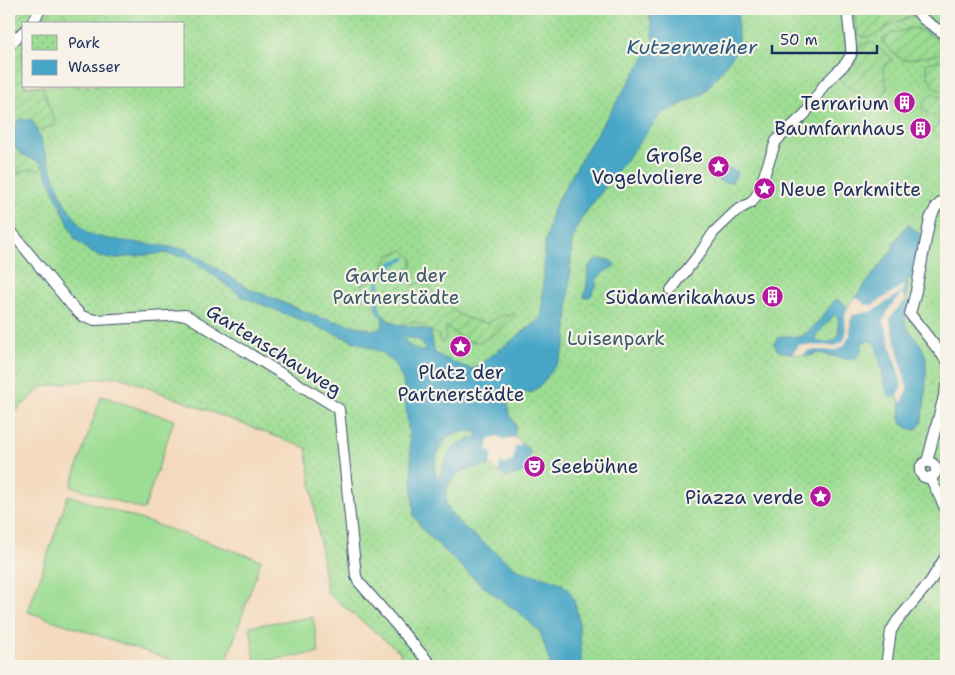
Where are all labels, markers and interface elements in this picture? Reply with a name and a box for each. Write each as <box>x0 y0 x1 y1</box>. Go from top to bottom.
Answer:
legend <box>22 22 185 88</box>
scale bar <box>772 22 878 54</box>
text: 50 m <box>780 30 818 50</box>
text: Park <box>68 33 100 53</box>
water label: Kutzerweiher <box>627 34 758 60</box>
text: Wasser <box>68 57 121 77</box>
place label: Terrarium <box>801 91 889 116</box>
building icon: Terrarium <box>893 91 917 115</box>
place label: Baumfarnhaus <box>774 116 905 141</box>
building icon: Baumfarnhaus <box>909 116 933 140</box>
place label: Große Vogelvoliere <box>591 143 703 190</box>
place icon: Große Vogelvoliere <box>707 154 731 178</box>
place icon: Neue Parkmitte <box>752 177 776 201</box>
place label: Neue Parkmitte <box>780 177 921 202</box>
park label: Garten der Partnerstädte <box>332 263 460 310</box>
place label: Südamerikahaus <box>605 285 756 310</box>
building icon: Südamerikahaus <box>760 285 784 309</box>
street label: Gartenschauweg <box>202 298 346 402</box>
park label: Luisenpark <box>567 326 665 351</box>
place icon: Platz der Partnerstädte <box>449 334 473 358</box>
place label: Platz der Partnerstädte <box>397 360 525 407</box>
theatre icon: Seebühne <box>523 454 547 478</box>
place label: Seebühne <box>551 454 639 479</box>
place label: Piazza verde <box>685 485 804 510</box>
place icon: Piazza verde <box>808 485 832 509</box>

